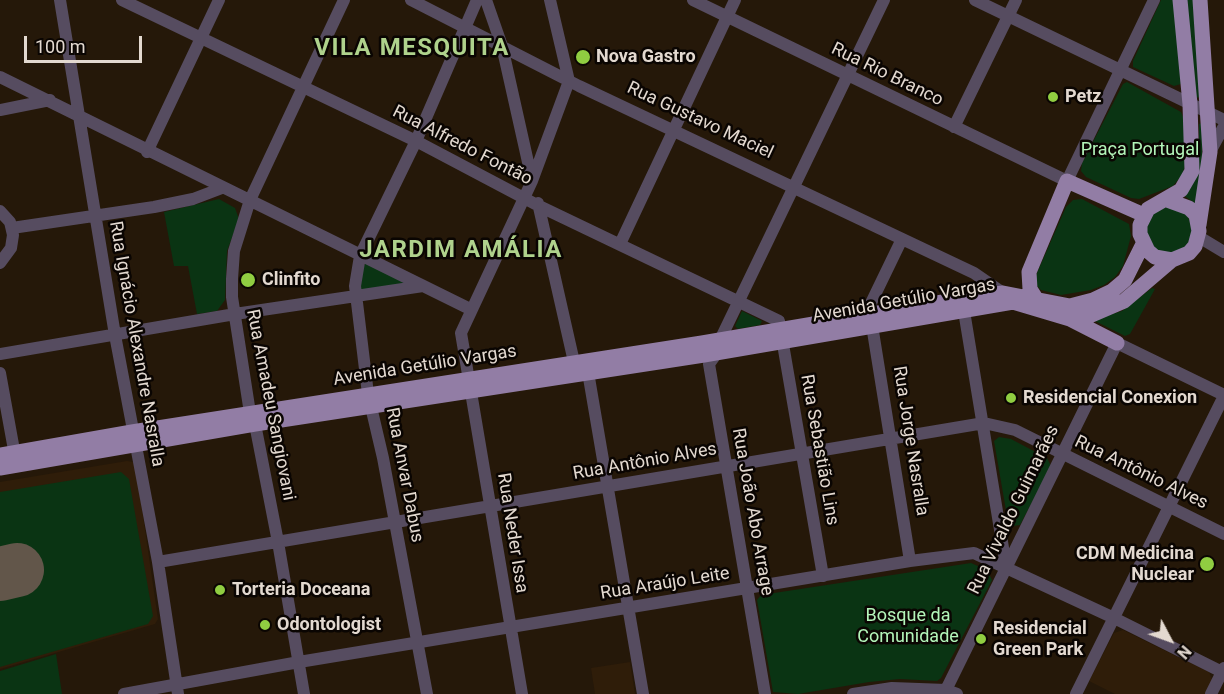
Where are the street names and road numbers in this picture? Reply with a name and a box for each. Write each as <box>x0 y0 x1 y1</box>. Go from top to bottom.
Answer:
street label: Rua Rio Branco <box>828 39 946 111</box>
street label: Rua Gustavo Maciel <box>623 78 777 164</box>
street label: Rua Alfredo Fontão <box>389 101 535 191</box>
street label: Rua Ignácio Alexandre Nasralla <box>104 220 168 468</box>
street label: Avenida Getúlio Vargas <box>811 274 997 328</box>
street label: Rua Amadeu Sangiovani <box>241 308 299 502</box>
street label: Avenida Getúlio Vargas <box>332 341 518 391</box>
street label: Rua Jorge Nasralla <box>887 364 933 518</box>
street label: Rua Sebastião Lins <box>795 373 843 527</box>
street label: Rua Anvar Dabus <box>380 406 428 544</box>
street label: Rua Vivaldo Guimarães <box>964 422 1064 598</box>
street label: Rua João Abo Arrage <box>727 427 777 597</box>
street label: Rua Antônio Alves <box>1071 431 1211 515</box>
street label: Rua Antônio Alves <box>571 439 719 485</box>
street label: Rua Neder Issa <box>492 471 532 595</box>
street label: Rua Araújo Leite <box>599 563 731 605</box>

